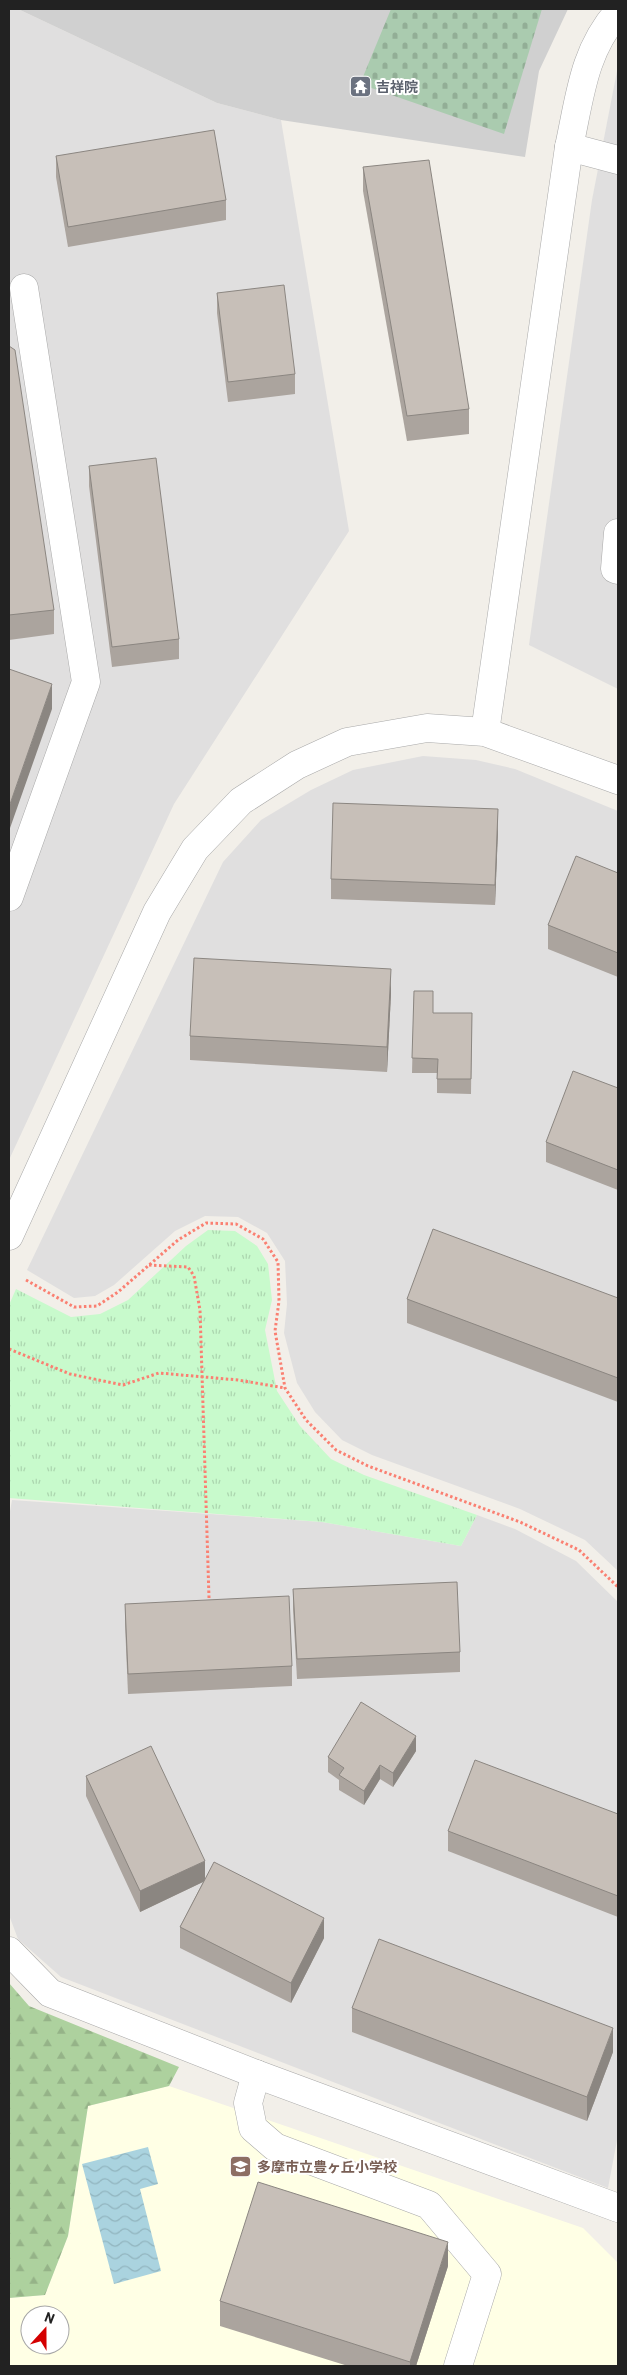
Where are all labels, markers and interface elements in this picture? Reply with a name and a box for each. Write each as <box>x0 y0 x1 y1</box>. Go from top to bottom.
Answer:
temple icon: 吉祥院 <box>348 75 372 99</box>
place label: 吉祥院 <box>376 78 418 95</box>
school or university icon: 多摩市立豊ヶ丘小学校 <box>229 2155 253 2179</box>
place label: 多摩市立豊ヶ丘小学校 <box>257 2158 397 2175</box>
north arrow <box>20 2305 70 2355</box>
text: N <box>42 2308 57 2327</box>

